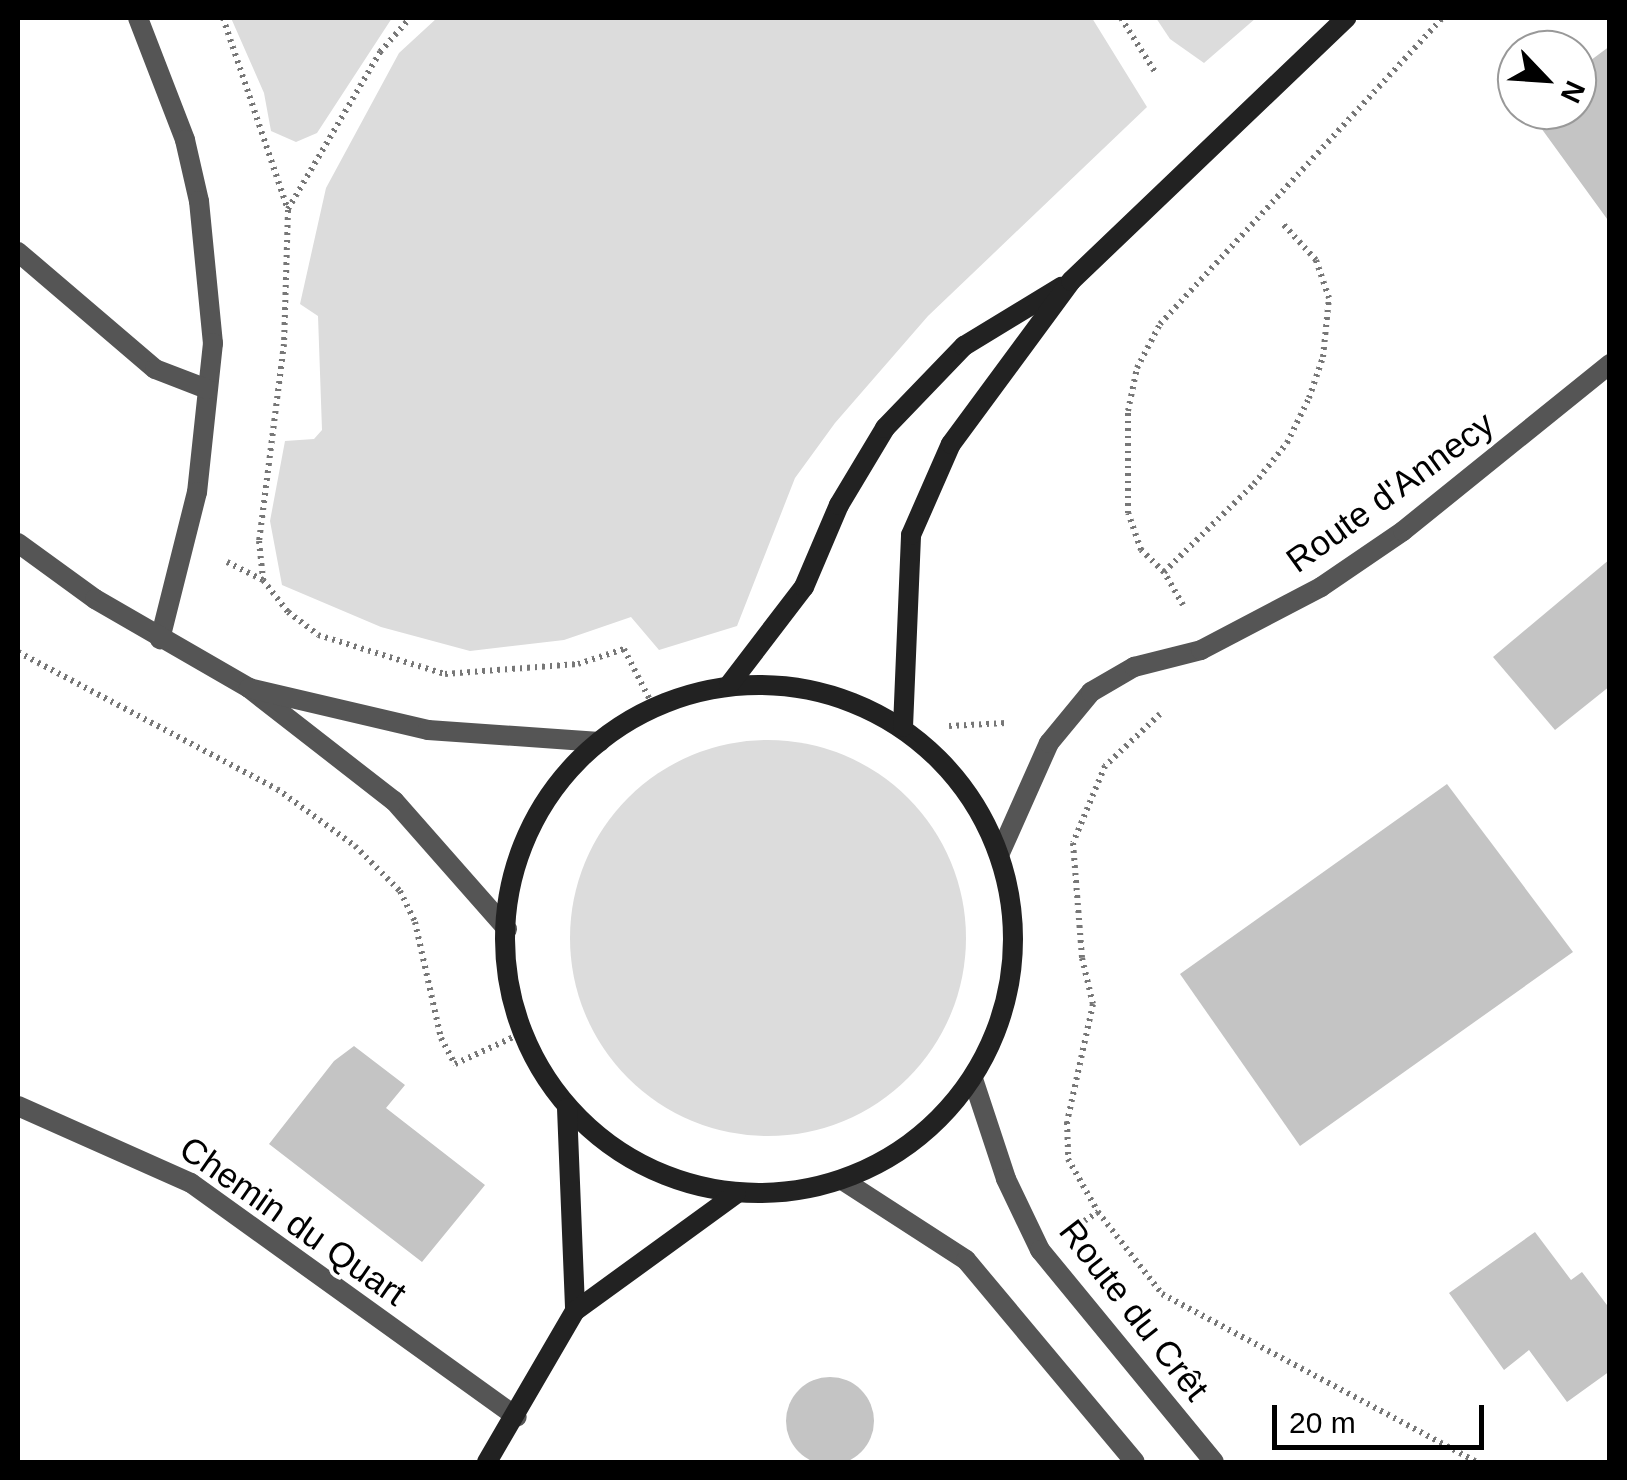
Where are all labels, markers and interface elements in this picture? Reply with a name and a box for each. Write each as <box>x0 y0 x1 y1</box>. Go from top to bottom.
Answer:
north arrow <box>1497 30 1597 130</box>
text: N <box>1555 76 1591 108</box>
street label: Route d'Annecy <box>1278 403 1502 581</box>
street label: Chemin du Quart <box>172 1127 414 1315</box>
street label: Route du Crêt <box>1050 1211 1218 1409</box>
scale bar <box>1277 1385 1490 1447</box>
text: 20 m <box>1289 1406 1356 1439</box>

